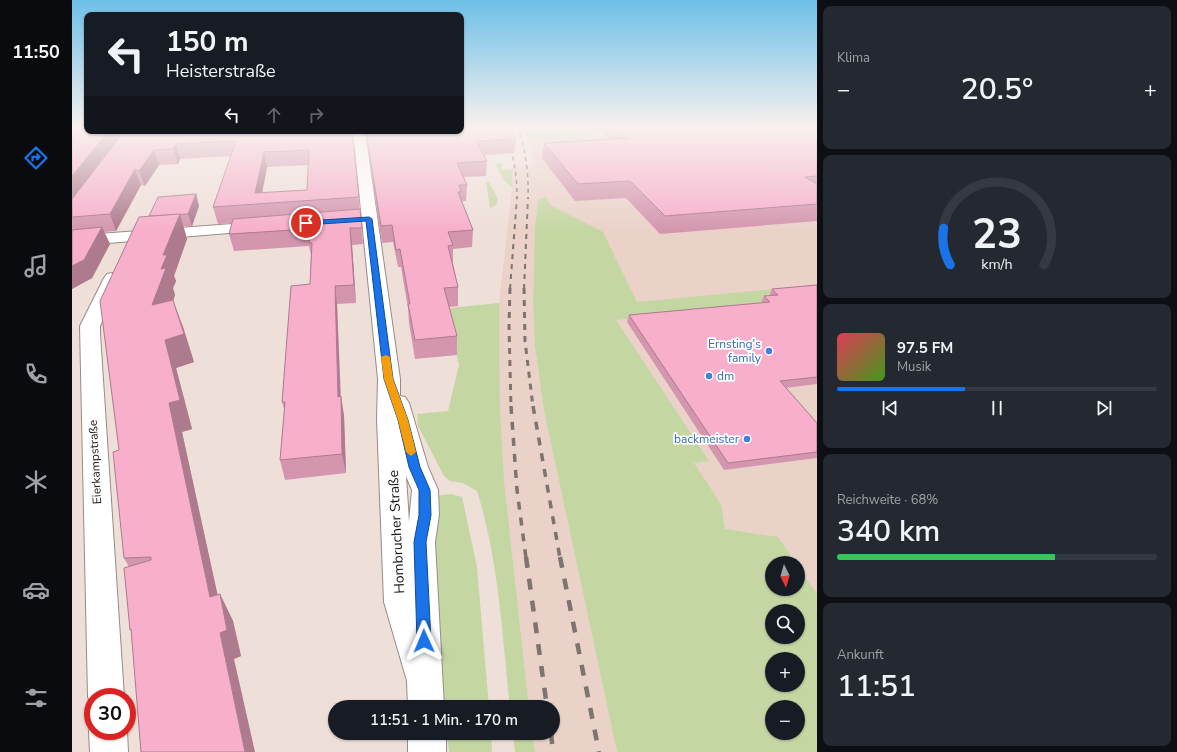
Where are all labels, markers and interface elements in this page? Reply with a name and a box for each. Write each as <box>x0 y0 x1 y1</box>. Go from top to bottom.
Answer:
text: 150 m <box>166 23 249 61</box>
icon: left <box>100 28 152 80</box>
text: 11:50 <box>12 40 60 64</box>
text: Klima <box>837 49 870 67</box>
text: Heisterstraße <box>166 59 276 83</box>
text: 20.5° <box>961 69 1033 110</box>
text: − <box>837 75 850 105</box>
text: + <box>1144 75 1157 105</box>
icon: left <box>221 104 243 126</box>
icon: ahead <box>263 104 285 126</box>
icon: right <box>305 104 327 126</box>
icon: directions <box>22 144 50 172</box>
pin <box>289 206 323 240</box>
text: 23 <box>972 206 1022 263</box>
icon: arrive <box>295 212 317 234</box>
icon: music <box>22 252 50 280</box>
text: km/h <box>981 254 1013 273</box>
place label: Ernsting's family <box>708 336 762 366</box>
text: 97.5 FM <box>897 338 953 358</box>
marker: Ernsting's family <box>764 346 774 356</box>
text: Musik <box>897 358 931 376</box>
icon: phone <box>22 360 50 388</box>
place label: dm <box>717 368 734 384</box>
marker: dm <box>704 371 714 381</box>
icon: previous <box>879 397 901 419</box>
icon: pause <box>986 397 1008 419</box>
icon: next <box>1093 397 1115 419</box>
street label: Eierkampstraße <box>85 419 105 505</box>
place label: backmeister <box>674 431 740 447</box>
marker: backmeister <box>742 434 752 444</box>
icon: climate <box>22 468 50 496</box>
street label: Hombrucher Straße <box>384 470 409 594</box>
text: Reichweite · 68% <box>837 491 938 509</box>
text: 340 km <box>837 511 940 552</box>
north arrow <box>765 556 805 596</box>
map controls <box>765 556 805 740</box>
icon: car <box>22 576 50 604</box>
button: search <box>765 604 805 644</box>
position arrow <box>403 620 445 662</box>
text: Ankunft <box>837 646 884 664</box>
button: + <box>765 652 805 692</box>
text: 11:51 <box>837 666 916 707</box>
icon: filters <box>22 684 50 712</box>
speed limit sign: 30 <box>84 688 136 740</box>
button: − <box>765 700 805 740</box>
text: 11:51 · 1 Min. · 170 m <box>370 710 518 730</box>

